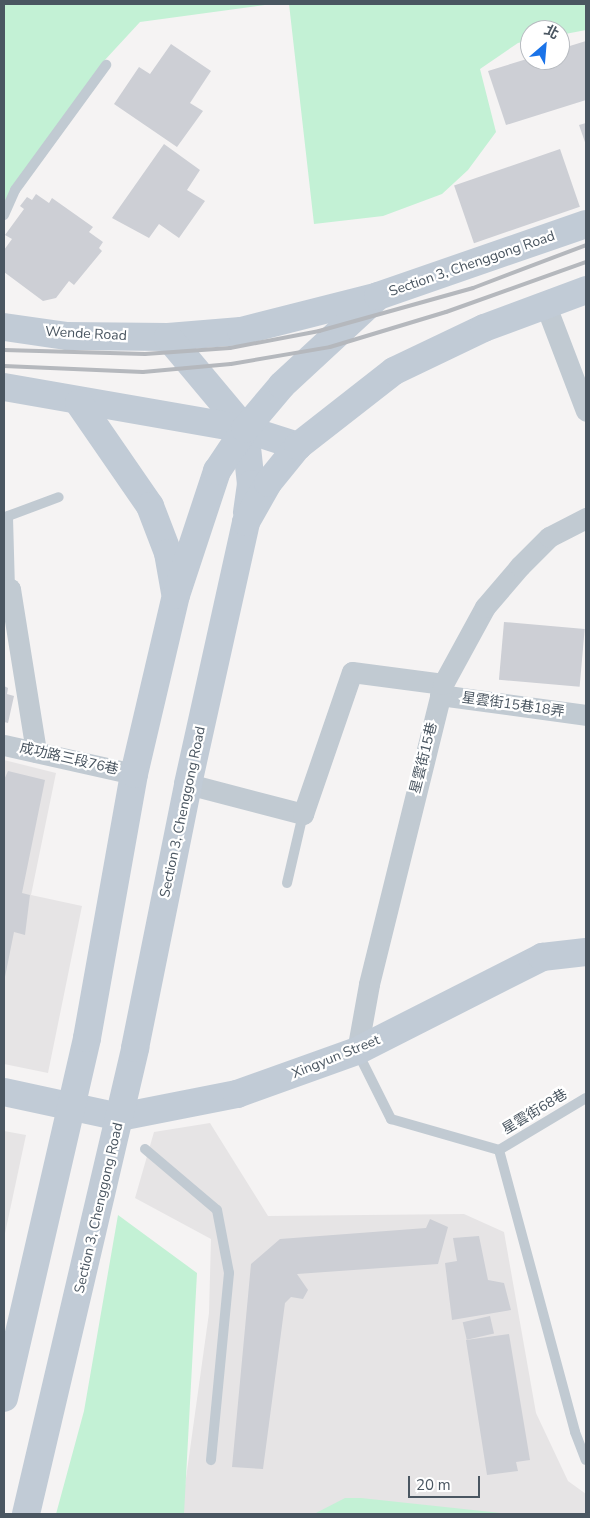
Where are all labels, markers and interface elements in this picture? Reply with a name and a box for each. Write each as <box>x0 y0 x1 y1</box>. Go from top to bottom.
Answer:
north arrow <box>520 20 570 70</box>
text: 北 <box>541 20 562 44</box>
street label: Section 3, Chenggong Road <box>387 228 557 300</box>
street label: Wende Road <box>45 323 127 345</box>
street label: 星雲街15巷18弄 <box>461 689 565 721</box>
street label: 星雲街15巷 <box>407 721 441 795</box>
street label: Section 3, Chenggong Road <box>157 725 209 899</box>
street label: 成功路三段76巷 <box>18 739 120 779</box>
street label: Xingyun Street <box>290 1032 382 1082</box>
street label: 星雲街68巷 <box>499 1086 571 1138</box>
street label: Section 3, Chenggong Road <box>71 1121 127 1295</box>
scale bar <box>410 1466 482 1498</box>
text: 20 m <box>416 1475 451 1495</box>

